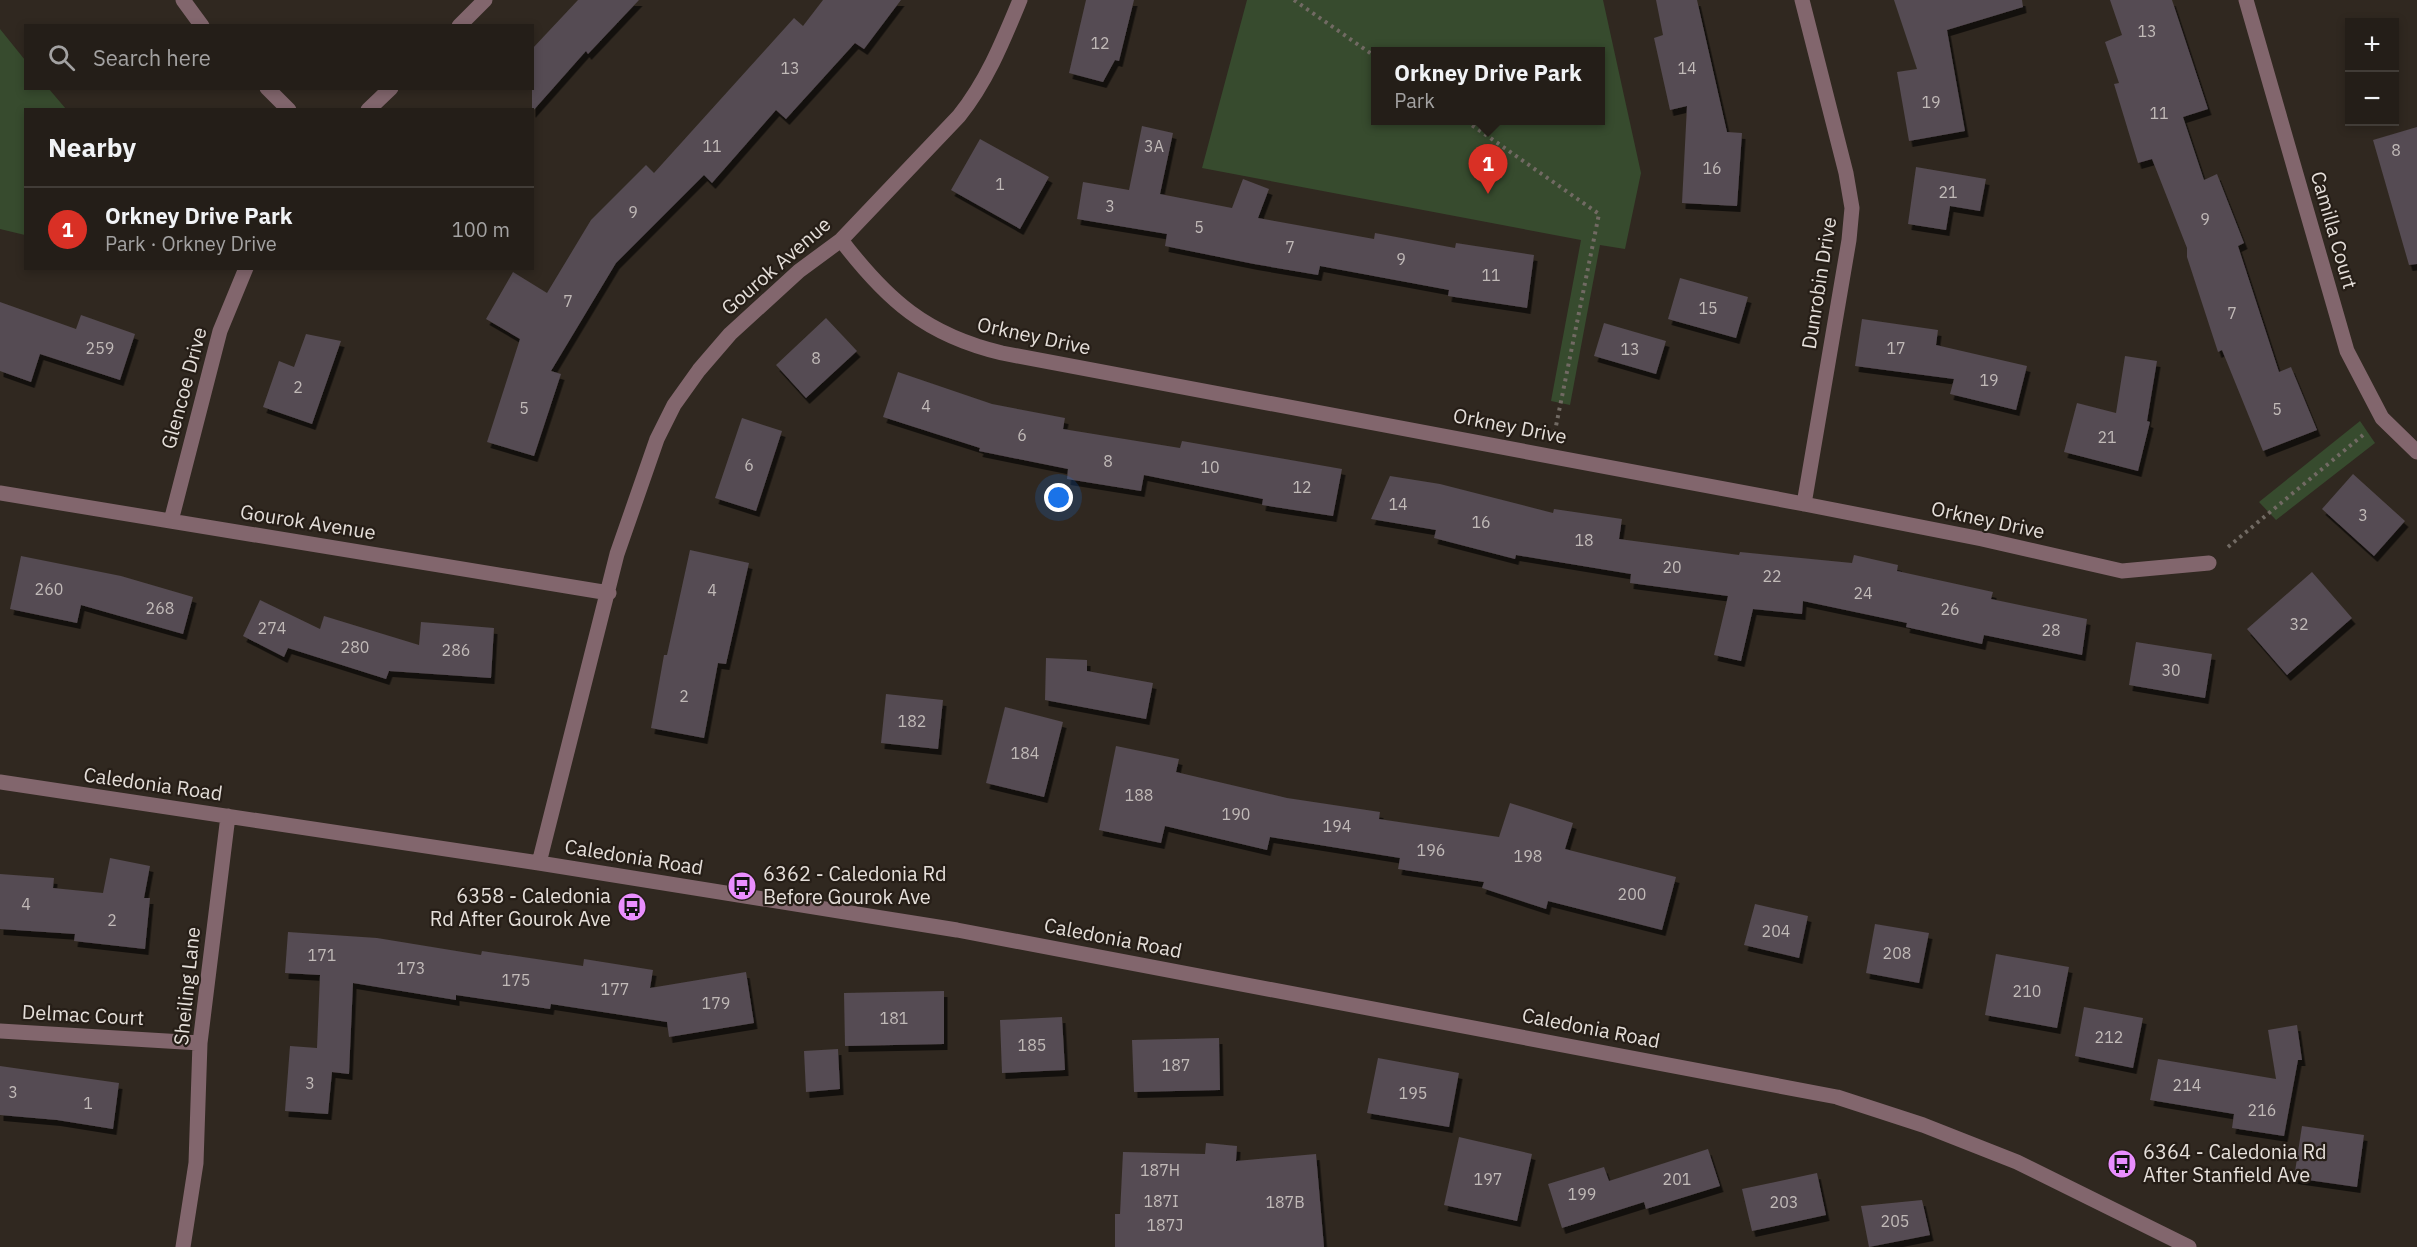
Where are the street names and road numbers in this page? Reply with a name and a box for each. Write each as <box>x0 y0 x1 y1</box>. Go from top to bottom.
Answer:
street label: Camilla Court <box>2305 168 2364 292</box>
street label: Gourok Avenue <box>715 211 836 321</box>
street label: Dunrobin Drive <box>1795 215 1842 351</box>
street label: Orkney Drive <box>975 310 1093 361</box>
street label: Glencoe Drive <box>154 324 213 452</box>
street label: Orkney Drive <box>1451 401 1569 450</box>
street label: Orkney Drive <box>1929 494 2047 545</box>
street label: Gourok Avenue <box>238 497 378 546</box>
street label: Caledonia Road <box>82 760 224 807</box>
street label: Caledonia Road <box>563 832 705 881</box>
street label: Caledonia Road <box>1042 911 1184 964</box>
street label: Sheiling Lane <box>167 925 206 1047</box>
street label: Delmac Court <box>21 998 145 1031</box>
street label: Caledonia Road <box>1520 1001 1662 1054</box>

